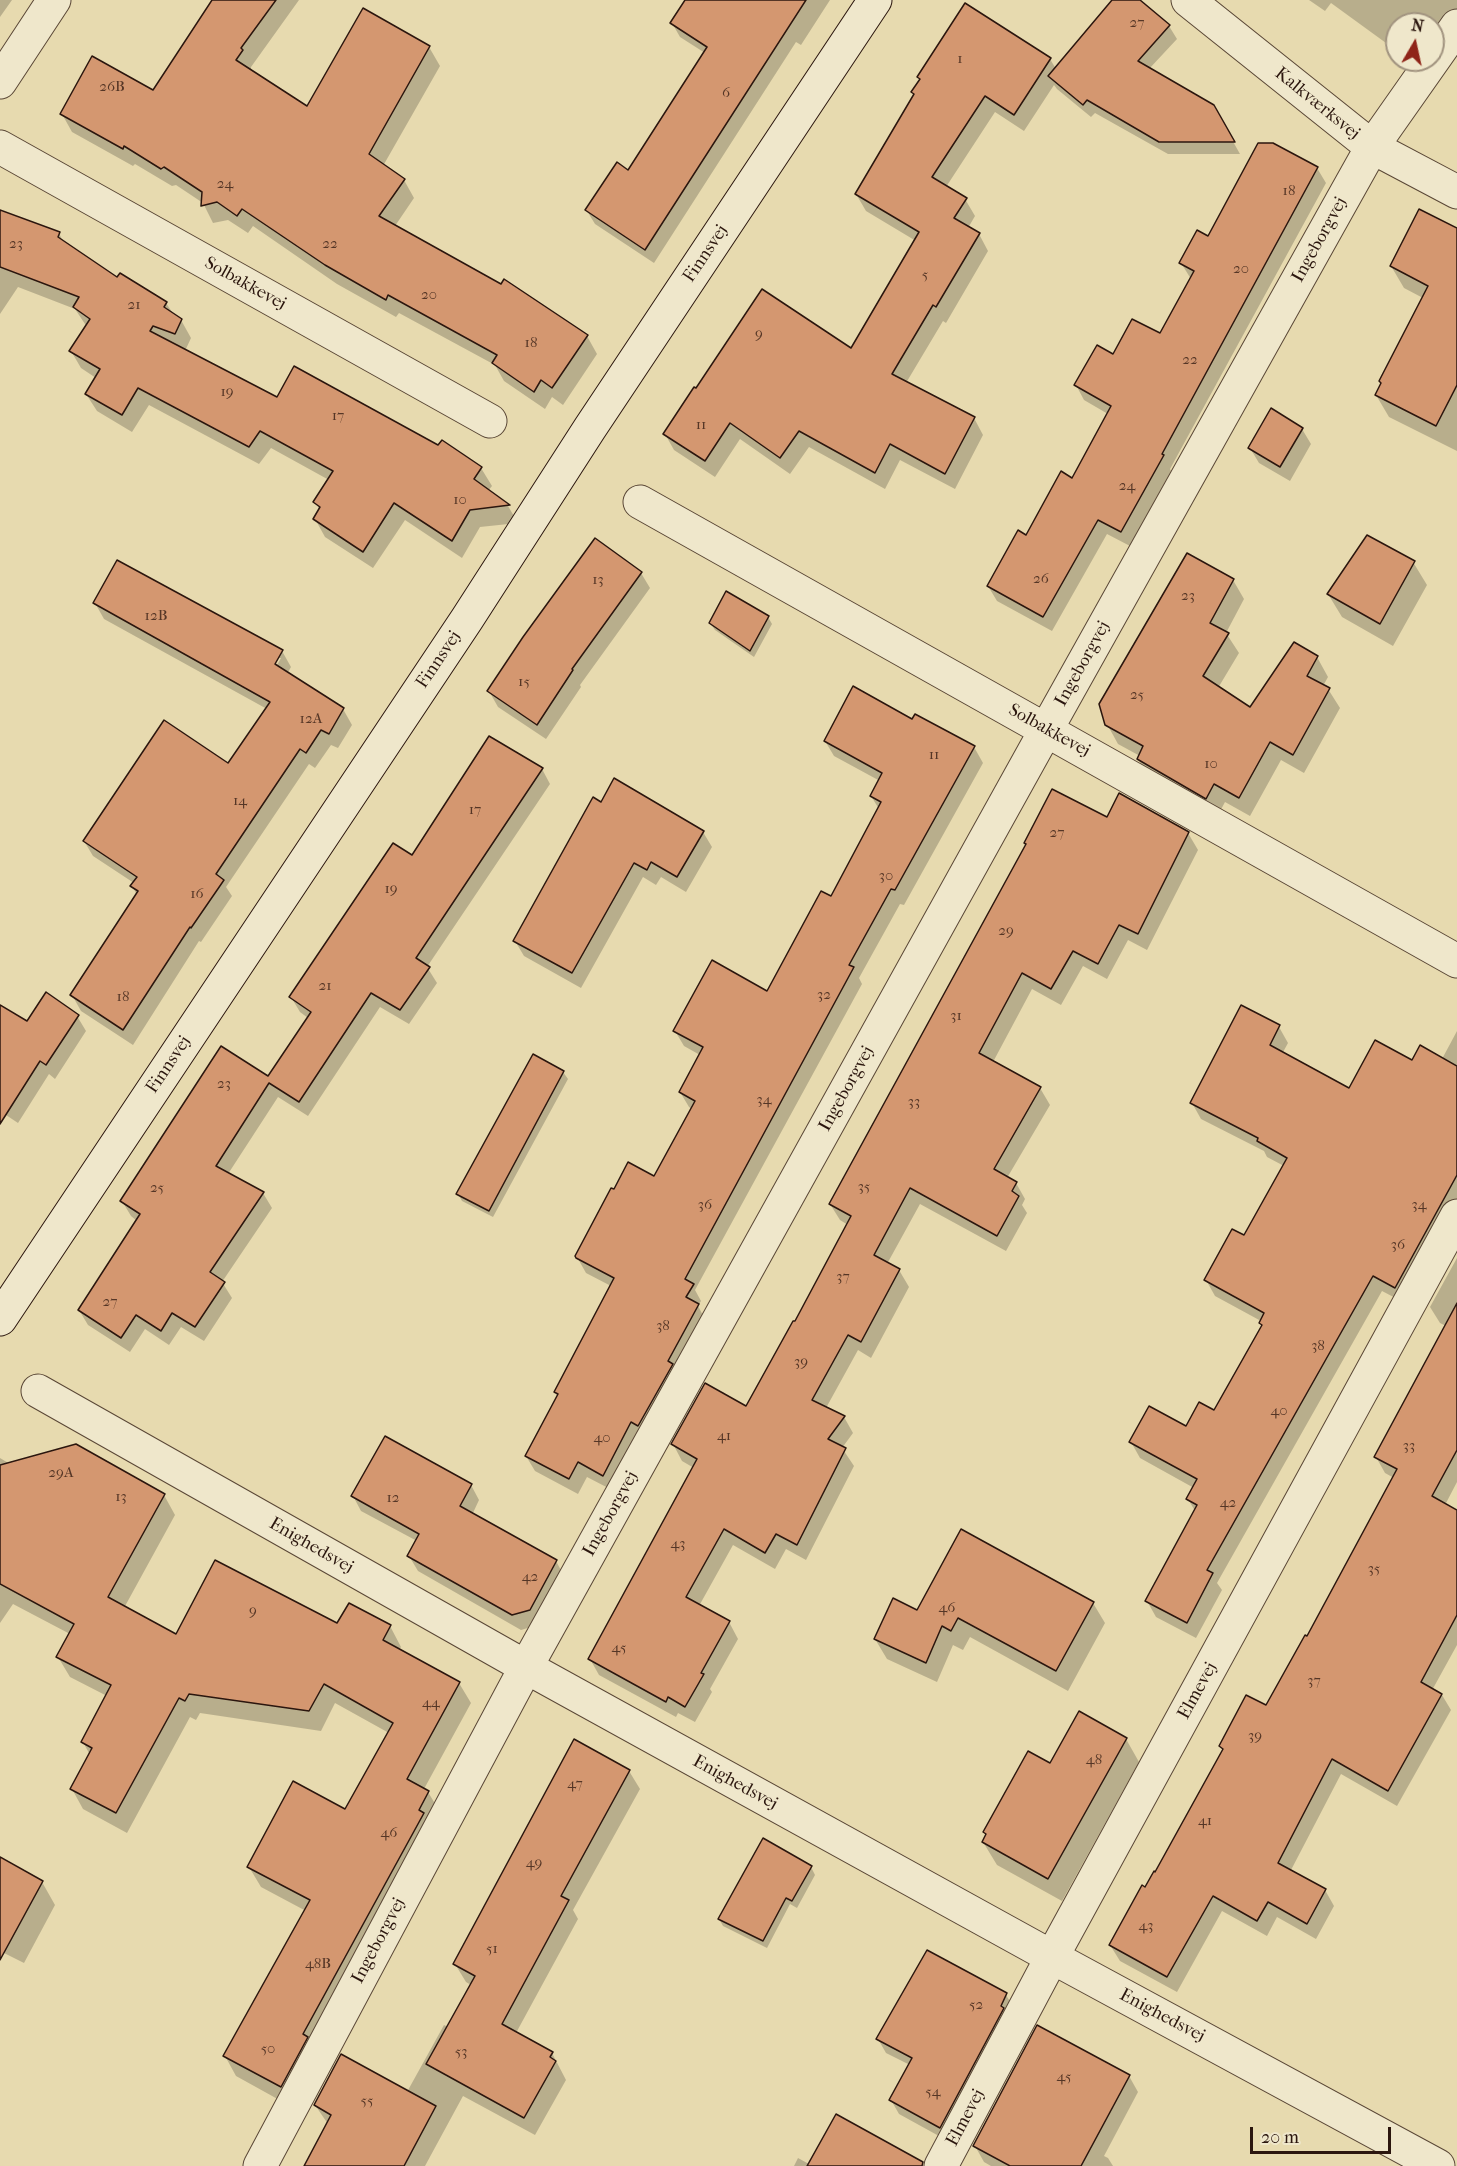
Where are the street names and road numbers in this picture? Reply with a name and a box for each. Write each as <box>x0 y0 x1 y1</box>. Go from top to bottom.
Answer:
street label: Kalkværksvej <box>1270 63 1364 145</box>
street label: Ingeborgvej <box>1288 194 1352 286</box>
street label: Finnsvej <box>679 221 733 287</box>
street label: Solbakkevej <box>200 253 290 315</box>
street label: Ingeborgvej <box>1051 618 1115 710</box>
street label: Finnsvej <box>412 627 466 693</box>
street label: Solbakkevej <box>1004 700 1094 762</box>
street label: Finnsvej <box>142 1032 196 1098</box>
street label: Ingeborgvej <box>815 1043 879 1135</box>
street label: Ingeborgvej <box>579 1468 643 1560</box>
street label: Enighedsvej <box>265 1513 357 1579</box>
street label: Elmevej <box>1174 1659 1222 1723</box>
street label: Enighedsvej <box>689 1751 781 1815</box>
street label: Ingeborgvej <box>347 1894 411 1988</box>
street label: Enighedsvej <box>1116 1984 1208 2048</box>
street label: Elmevej <box>942 2086 990 2150</box>

